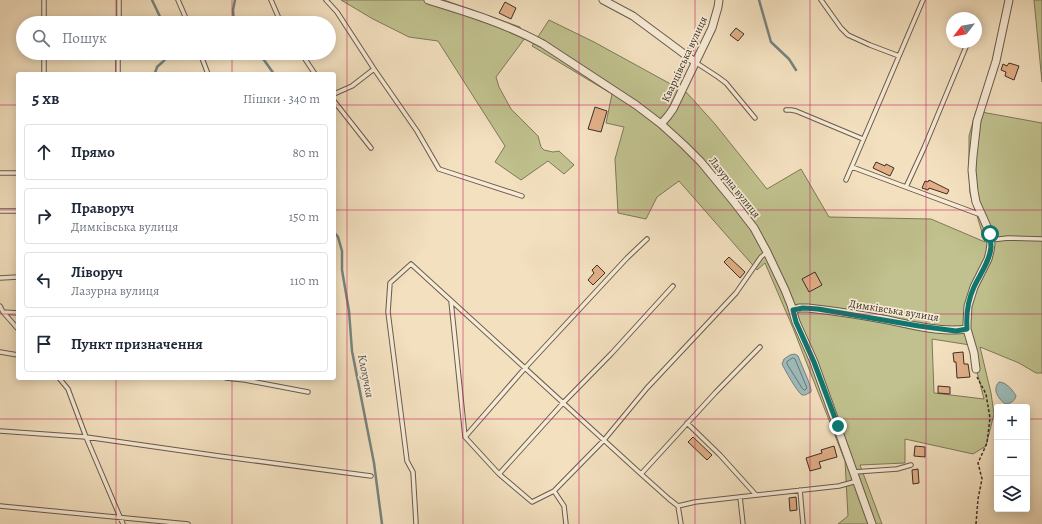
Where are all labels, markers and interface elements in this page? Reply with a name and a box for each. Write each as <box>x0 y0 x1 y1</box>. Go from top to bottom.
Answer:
north arrow <box>946 12 982 48</box>
street label: Кварцівська вулиця <box>658 14 711 105</box>
search box <box>16 16 336 60</box>
icon: search <box>30 27 52 49</box>
text: Пошук <box>62 28 107 48</box>
text: 5 хв <box>32 87 60 110</box>
text: Пішки · 340 m <box>243 90 320 107</box>
icon: ahead <box>33 141 55 163</box>
text: Прямо <box>71 142 115 162</box>
text: 80 m <box>292 144 319 161</box>
street label: Лазурна вулиця <box>705 154 764 221</box>
text: Праворуч <box>71 198 134 218</box>
icon: right <box>33 205 55 227</box>
text: 150 m <box>289 208 319 225</box>
text: Димківська вулиця <box>71 218 178 235</box>
route start <box>981 225 999 243</box>
text: Ліворуч <box>71 262 123 282</box>
icon: left <box>33 269 55 291</box>
text: 110 m <box>290 272 319 289</box>
text: Лазурна вулиця <box>71 282 159 299</box>
street label: Димківська вулиця <box>848 296 940 325</box>
icon: arrive <box>33 333 55 355</box>
text: Пункт призначення <box>71 334 203 354</box>
water label: Клокучка <box>354 353 378 399</box>
map controls <box>994 404 1030 512</box>
button: + <box>994 404 1030 440</box>
route end <box>829 417 847 435</box>
button: − <box>994 440 1030 476</box>
button: layers <box>994 476 1030 512</box>

